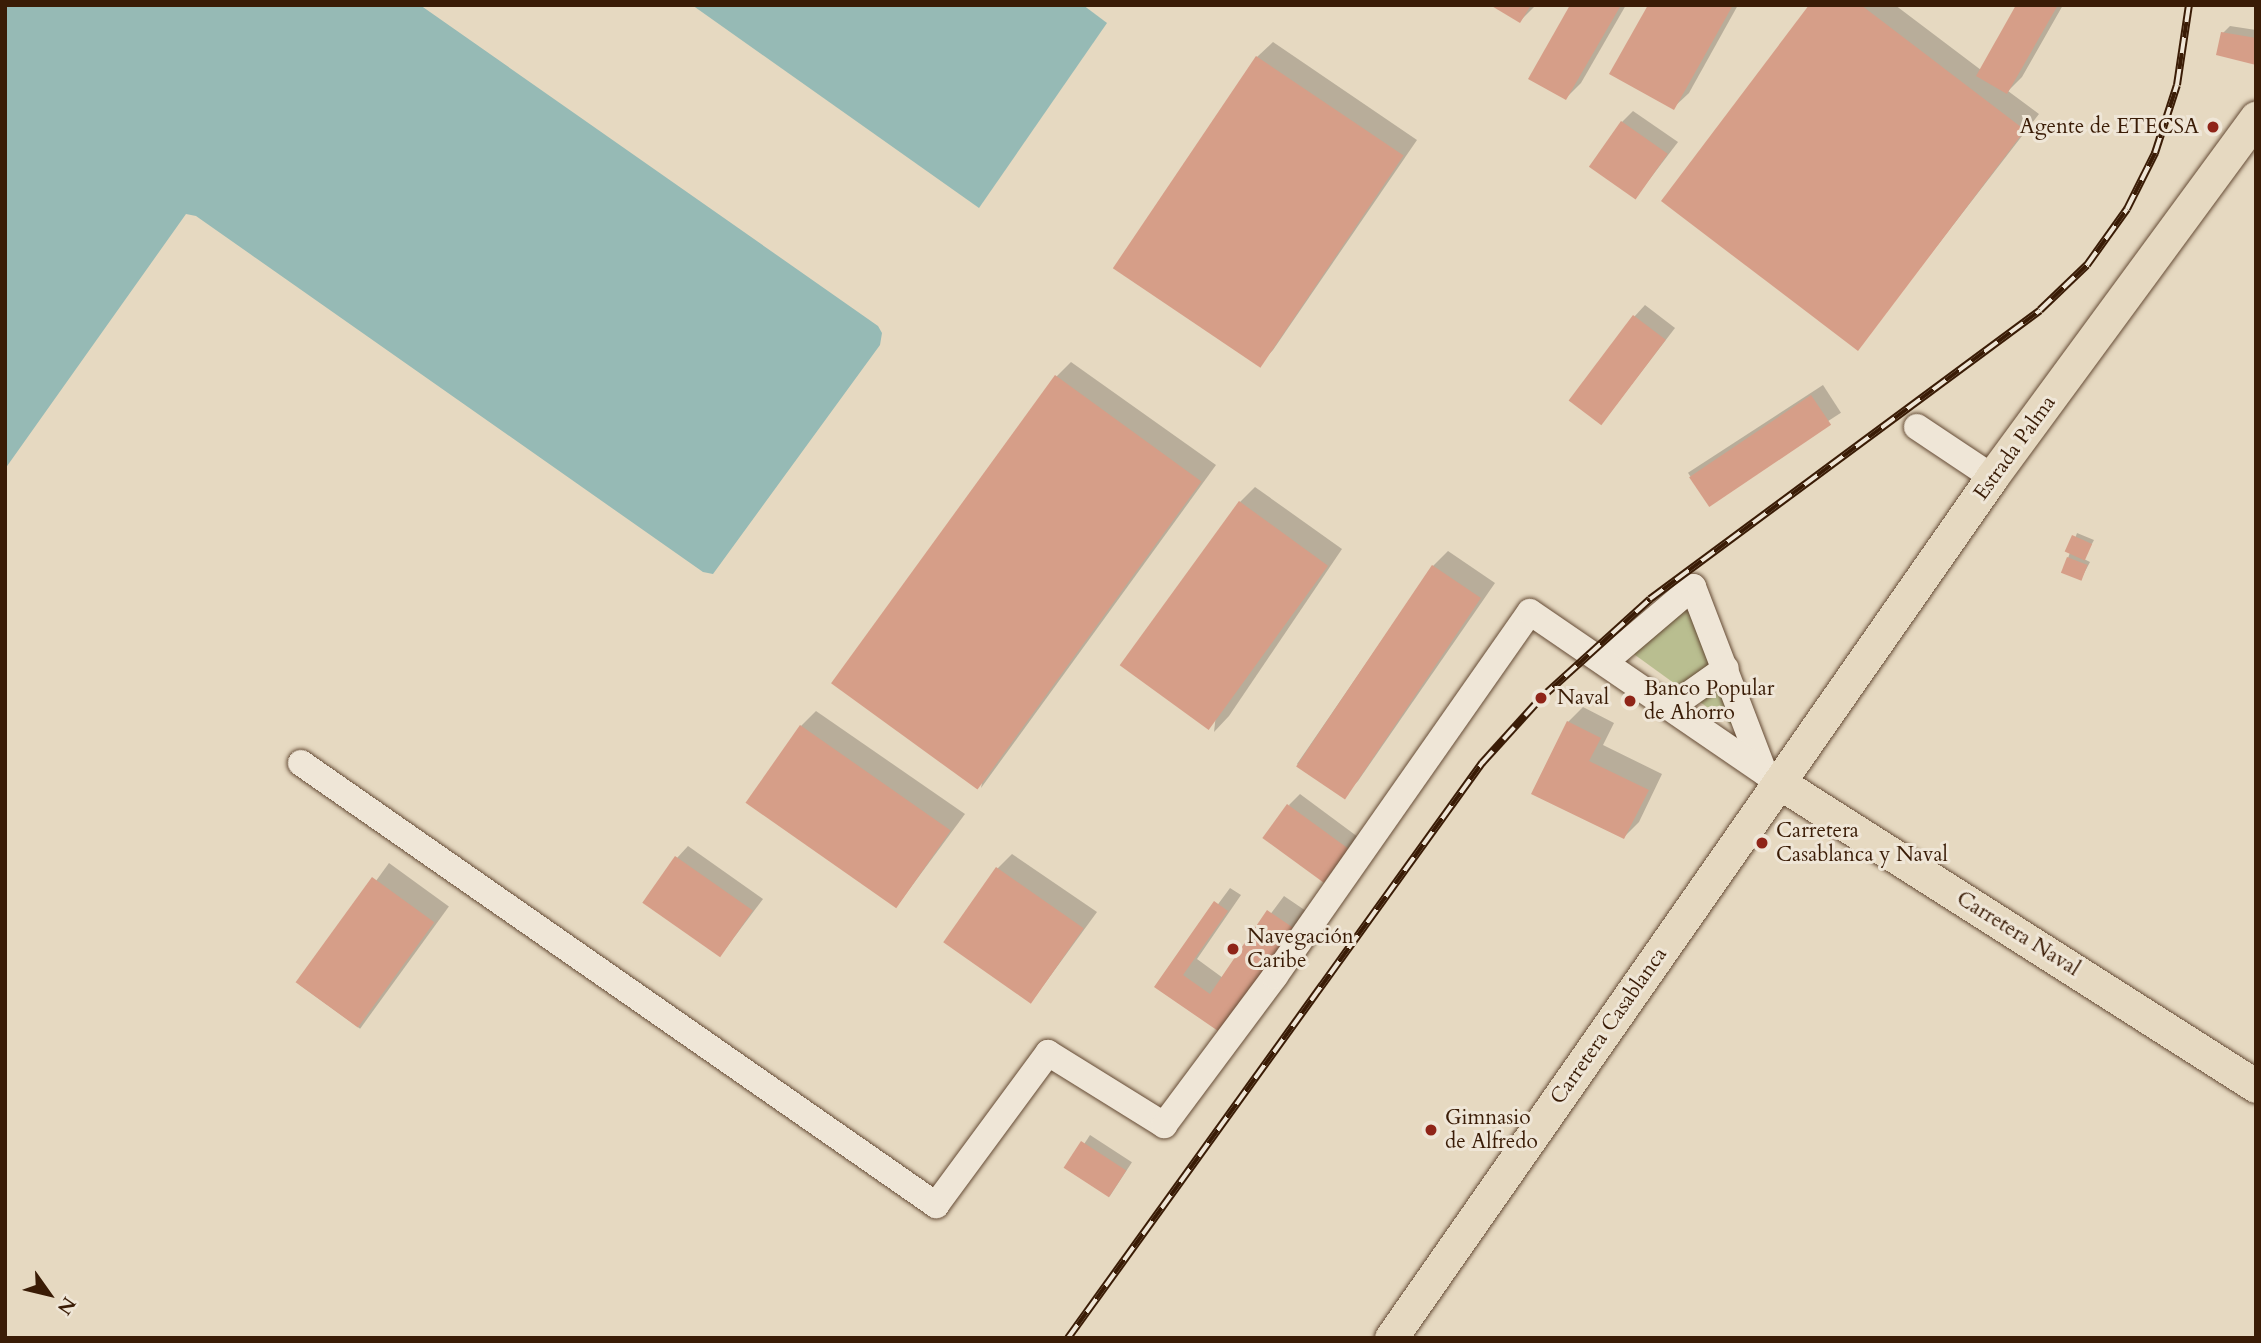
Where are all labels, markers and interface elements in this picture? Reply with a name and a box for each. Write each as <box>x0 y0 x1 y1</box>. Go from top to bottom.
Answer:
place label: Agente de ETECSA <box>2020 114 2199 140</box>
marker: Agente de ETECSA <box>2205 119 2221 135</box>
street label: Estrada Palma <box>1969 391 2061 505</box>
place label: Banco Popular de Ahorro <box>1644 676 1774 726</box>
place label: Naval <box>1557 685 1609 711</box>
marker: Naval <box>1531 688 1551 708</box>
marker: Banco Popular de Ahorro <box>1622 693 1638 709</box>
place label: Carretera Casablanca y Naval <box>1776 818 1948 868</box>
marker: Carretera Casablanca y Naval <box>1754 835 1770 851</box>
street label: Carretera Naval <box>1952 886 2084 982</box>
place label: Navegación Caribe <box>1247 924 1354 974</box>
marker: Navegación Caribe <box>1225 941 1241 957</box>
street label: Carretera Casablanca <box>1545 943 1673 1109</box>
place label: Gimnasio de Alfredo <box>1445 1105 1538 1155</box>
marker: Gimnasio de Alfredo <box>1423 1122 1439 1138</box>
north arrow <box>14 1259 84 1329</box>
text: N <box>51 1292 82 1320</box>

